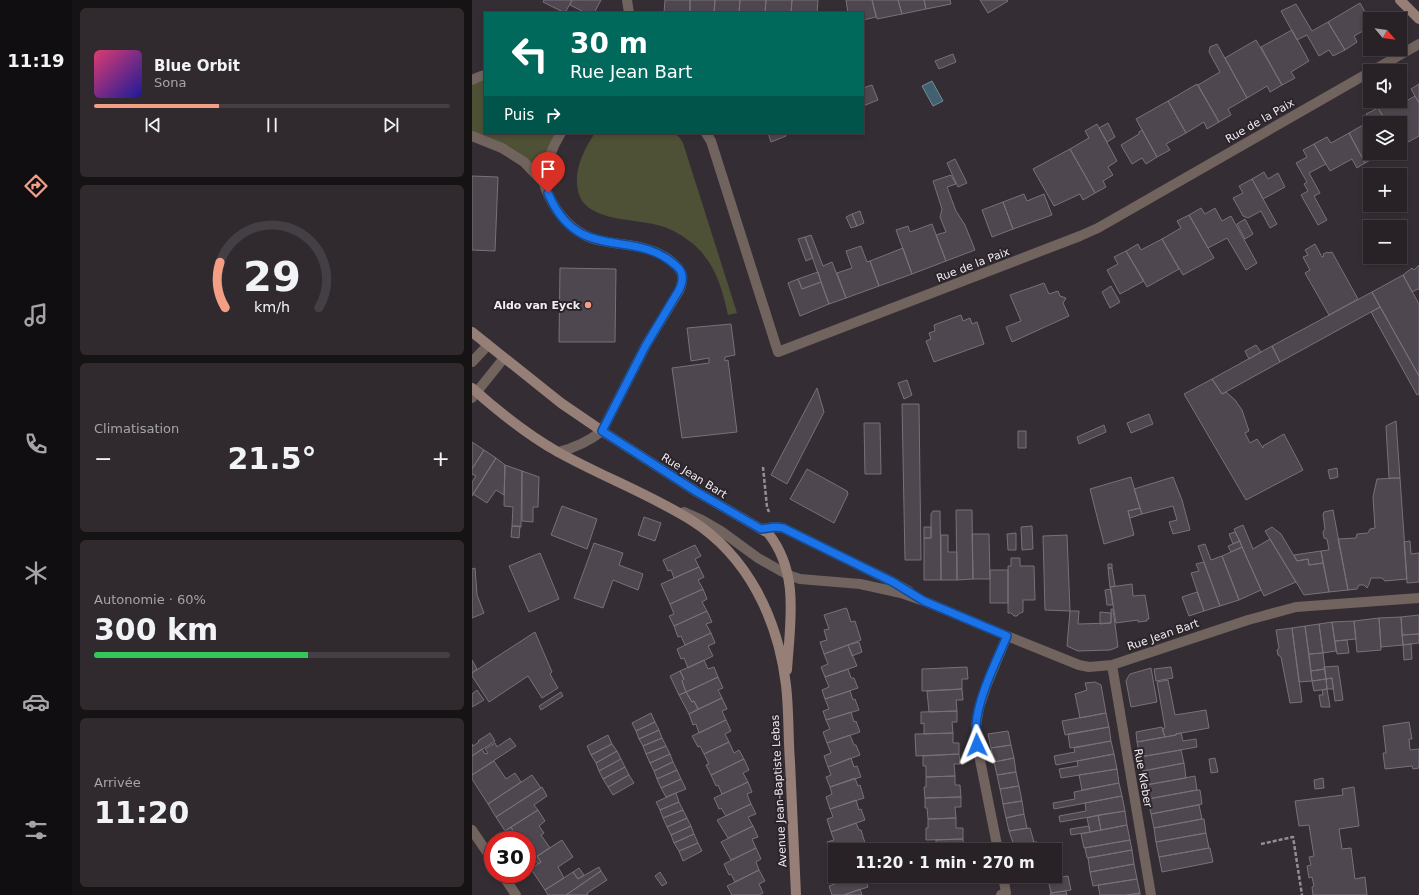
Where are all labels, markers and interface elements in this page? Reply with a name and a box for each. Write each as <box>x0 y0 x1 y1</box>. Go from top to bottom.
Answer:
north arrow <box>1363 12 1407 56</box>
map controls <box>1363 12 1407 264</box>
text: 30 m <box>570 27 648 60</box>
icon: left <box>504 28 556 80</box>
text: 11:19 <box>7 50 65 71</box>
text: Blue Orbit <box>154 57 240 75</box>
text: Rue Jean Bart <box>570 61 692 82</box>
button: sound <box>1363 64 1407 108</box>
text: Sona <box>154 75 186 90</box>
street label: Rue de la Paix <box>1223 96 1297 146</box>
icon: right <box>542 104 564 126</box>
text: Puis <box>504 106 534 124</box>
icon: previous <box>142 114 164 136</box>
icon: pause <box>261 114 283 136</box>
icon: next <box>380 114 402 136</box>
button: layers <box>1363 116 1407 160</box>
pin <box>531 152 565 193</box>
icon: arrive <box>537 158 559 180</box>
button: + <box>1363 168 1407 212</box>
icon: directions <box>22 172 50 200</box>
button: − <box>1363 220 1407 264</box>
street label: Rue de la Paix <box>935 245 1012 285</box>
text: 29 <box>243 252 301 301</box>
text: km/h <box>254 299 290 315</box>
place label: Aldo van Eyck <box>494 299 581 312</box>
marker: Aldo van Eyck <box>583 300 593 310</box>
icon: music <box>22 301 50 329</box>
text: Climatisation <box>94 421 179 436</box>
icon: phone <box>22 430 50 458</box>
text: 21.5° <box>227 441 317 476</box>
text: − <box>94 446 112 471</box>
text: + <box>432 446 450 471</box>
street label: Rue Jean Bart <box>659 451 730 502</box>
icon: climate <box>22 559 50 587</box>
text: Autonomie · 60% <box>94 592 206 607</box>
text: 300 km <box>94 612 218 647</box>
street label: Rue Jean Bart <box>1126 616 1201 653</box>
icon: car <box>22 688 50 716</box>
street label: Avenue Jean-Baptiste Lebas <box>768 714 789 868</box>
position arrow <box>956 724 998 766</box>
street label: Rue Kleber <box>1131 747 1155 809</box>
text: Arrivée <box>94 775 141 790</box>
text: 11:20 <box>94 795 190 830</box>
icon: filters <box>22 816 50 844</box>
speed limit sign: 30 <box>484 831 536 883</box>
text: 11:20 · 1 min · 270 m <box>855 854 1035 872</box>

